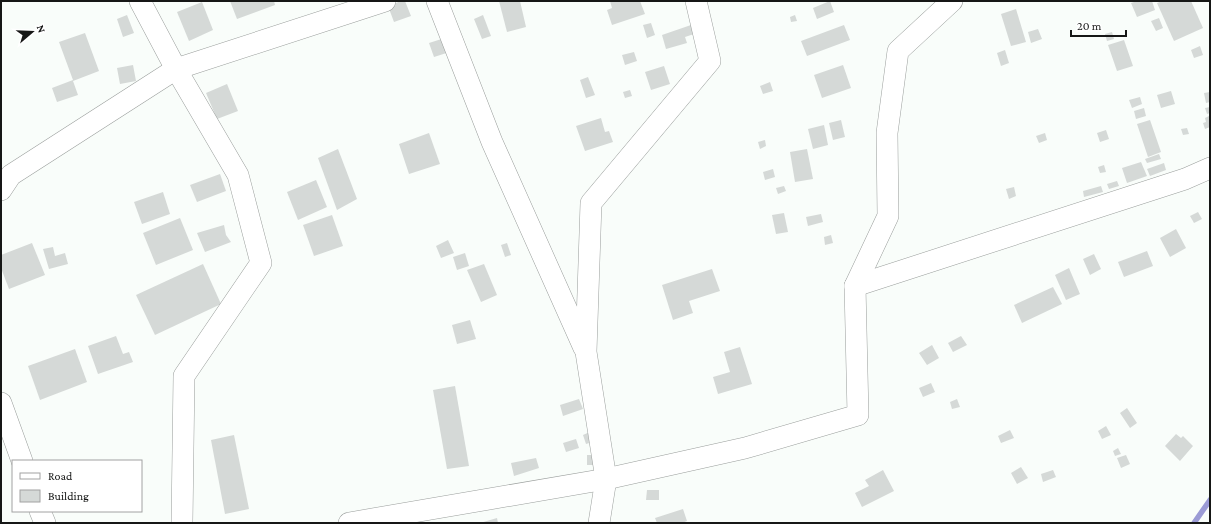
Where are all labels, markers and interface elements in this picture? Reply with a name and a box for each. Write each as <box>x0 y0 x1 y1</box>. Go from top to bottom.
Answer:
north arrow <box>12 12 52 52</box>
scale bar <box>1071 12 1126 38</box>
text: 20 m <box>1077 19 1102 33</box>
text: N <box>35 23 49 35</box>
legend <box>12 460 142 512</box>
text: Road <box>48 469 73 483</box>
text: Building <box>48 489 89 503</box>

